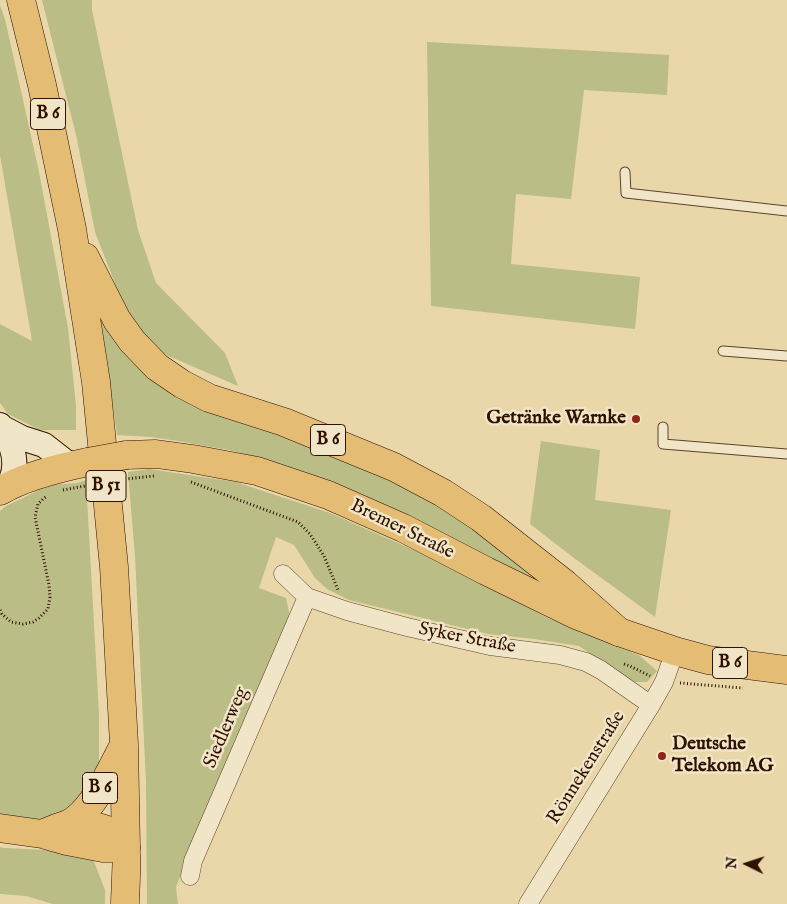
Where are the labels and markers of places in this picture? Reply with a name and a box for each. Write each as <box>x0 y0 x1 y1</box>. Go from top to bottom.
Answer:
place label: Getränke Warnke <box>486 408 626 430</box>
marker: Getränke Warnke <box>630 413 642 425</box>
place label: Deutsche Telekom AG <box>672 734 773 778</box>
marker: Deutsche Telekom AG <box>656 750 668 762</box>

